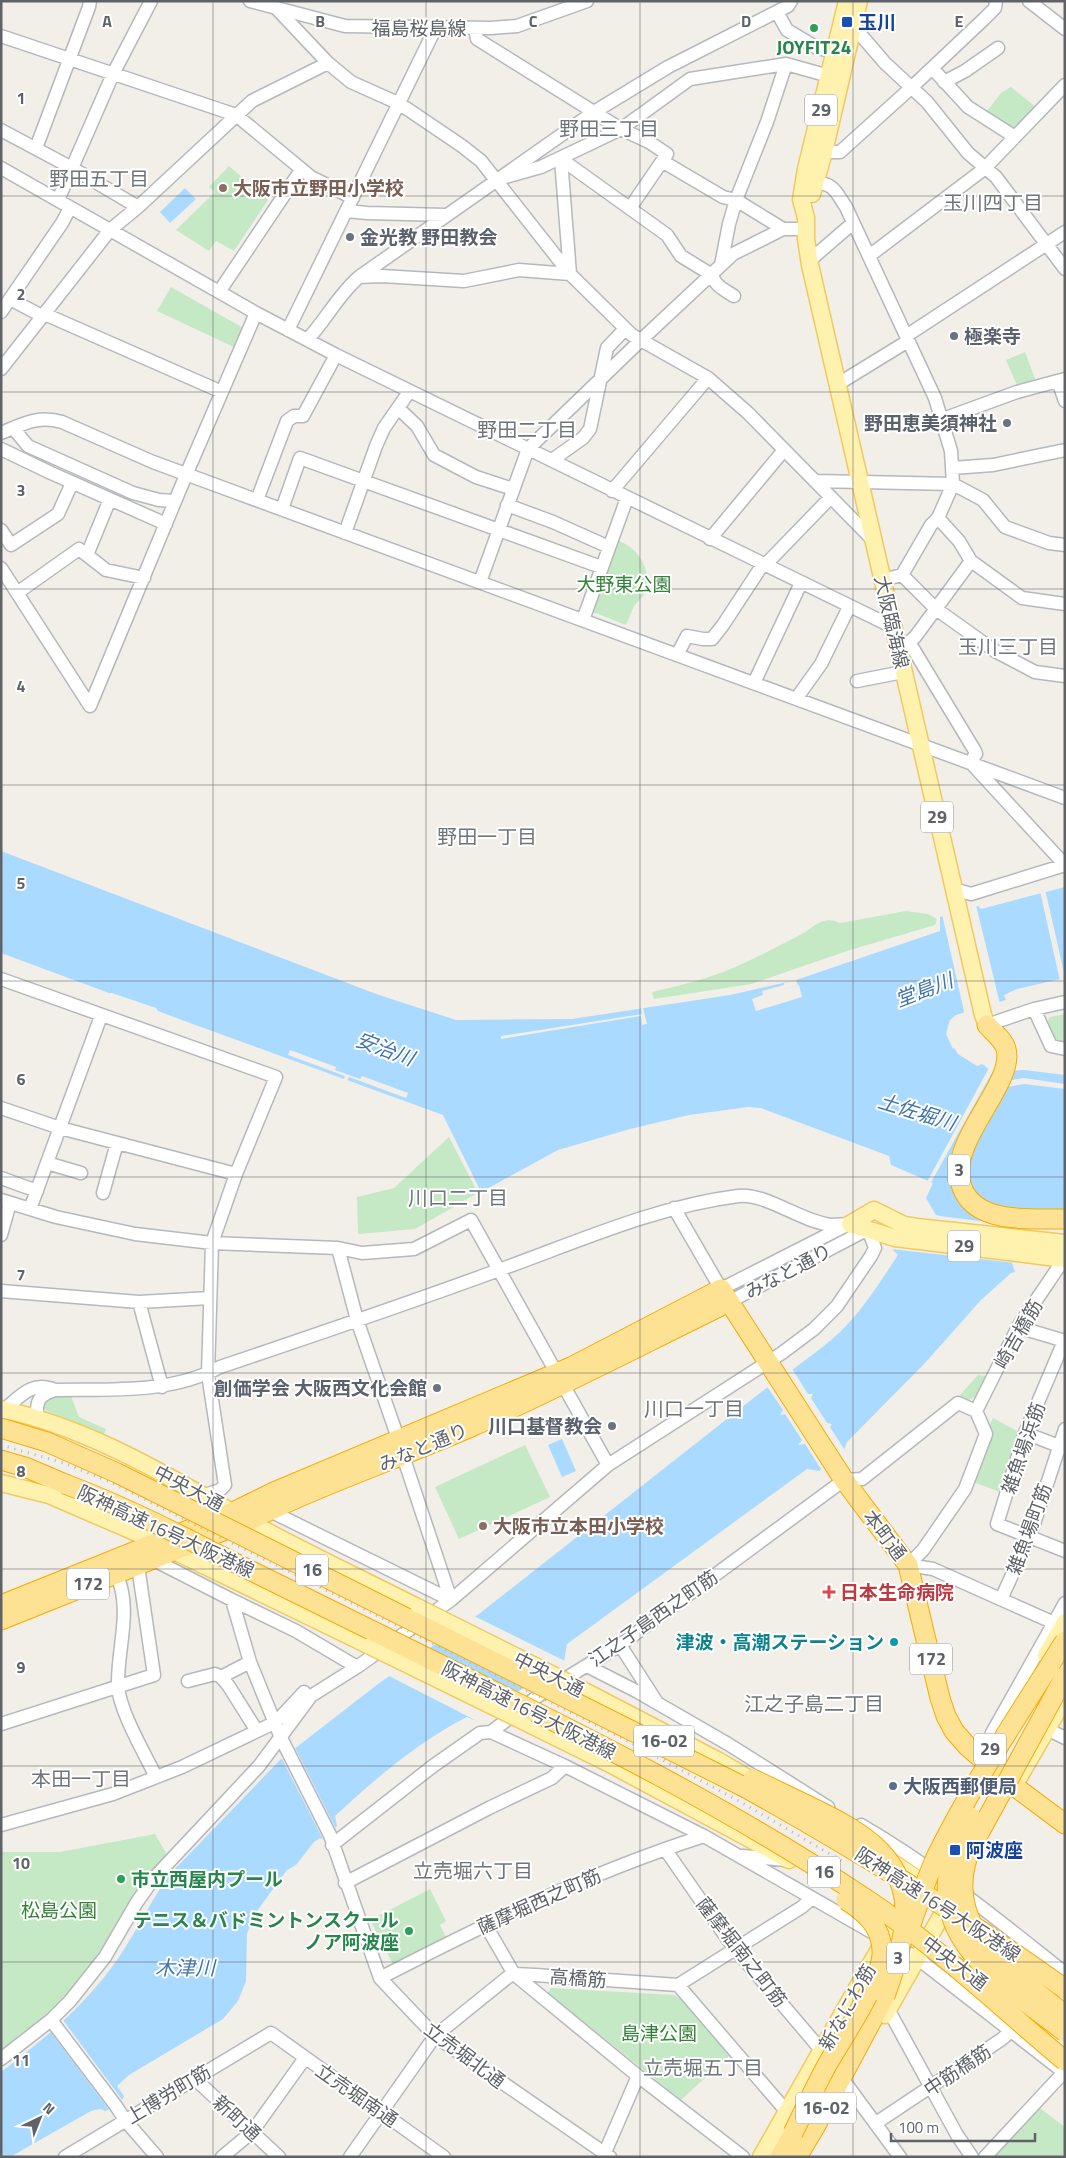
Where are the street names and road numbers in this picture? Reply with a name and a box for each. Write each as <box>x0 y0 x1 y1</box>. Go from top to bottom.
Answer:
street label: 福島桜島線 <box>371 13 467 42</box>
road number: 29 <box>805 94 837 126</box>
street label: 大阪臨海線 <box>868 572 917 671</box>
road number: 29 <box>921 802 953 832</box>
road number: 3 <box>948 1154 970 1186</box>
road number: 29 <box>948 1230 980 1262</box>
street label: みなと通り <box>739 1235 837 1306</box>
street label: 崎吉橋筋 <box>986 1294 1049 1374</box>
street label: 雑魚場浜筋 <box>993 1398 1052 1497</box>
street label: みなと通り <box>373 1415 472 1478</box>
street label: 中央大通 <box>149 1457 230 1518</box>
street label: 阪神高速16号大阪港線 <box>73 1477 259 1584</box>
street label: 雑魚場町筋 <box>999 1479 1058 1578</box>
street label: 本町通 <box>857 1503 914 1566</box>
road number: 16 <box>296 1554 328 1586</box>
street label: 江之子島西之町筋 <box>582 1562 723 1673</box>
road number: 172 <box>67 1568 109 1600</box>
street label: 中央大通 <box>509 1643 590 1704</box>
road number: 172 <box>910 1644 952 1675</box>
street label: 阪神高速16号大阪港線 <box>437 1653 621 1766</box>
road number: 16-02 <box>634 1725 694 1756</box>
road number: 29 <box>974 1734 1006 1765</box>
street label: 阪神高速16号大阪港線 <box>850 1839 1027 1968</box>
road number: 16 <box>808 1856 840 1888</box>
street label: 薩摩堀西之町筋 <box>472 1860 605 1941</box>
street label: 薩摩堀南之町筋 <box>690 1890 795 2013</box>
street label: 中央大通 <box>916 1928 994 1997</box>
road number: 3 <box>887 1942 909 1974</box>
street label: 新なにわ筋 <box>811 1958 882 2055</box>
street label: 高橋筋 <box>549 1961 607 1994</box>
street label: 立売堀北通 <box>419 2014 512 2095</box>
street label: 中筋橋筋 <box>917 2036 996 2103</box>
street label: 立売堀南通 <box>310 2055 405 2134</box>
street label: 上博労町筋 <box>120 2057 216 2130</box>
street label: 新町通 <box>207 2088 268 2148</box>
road number: 16-02 <box>796 2092 856 2124</box>

